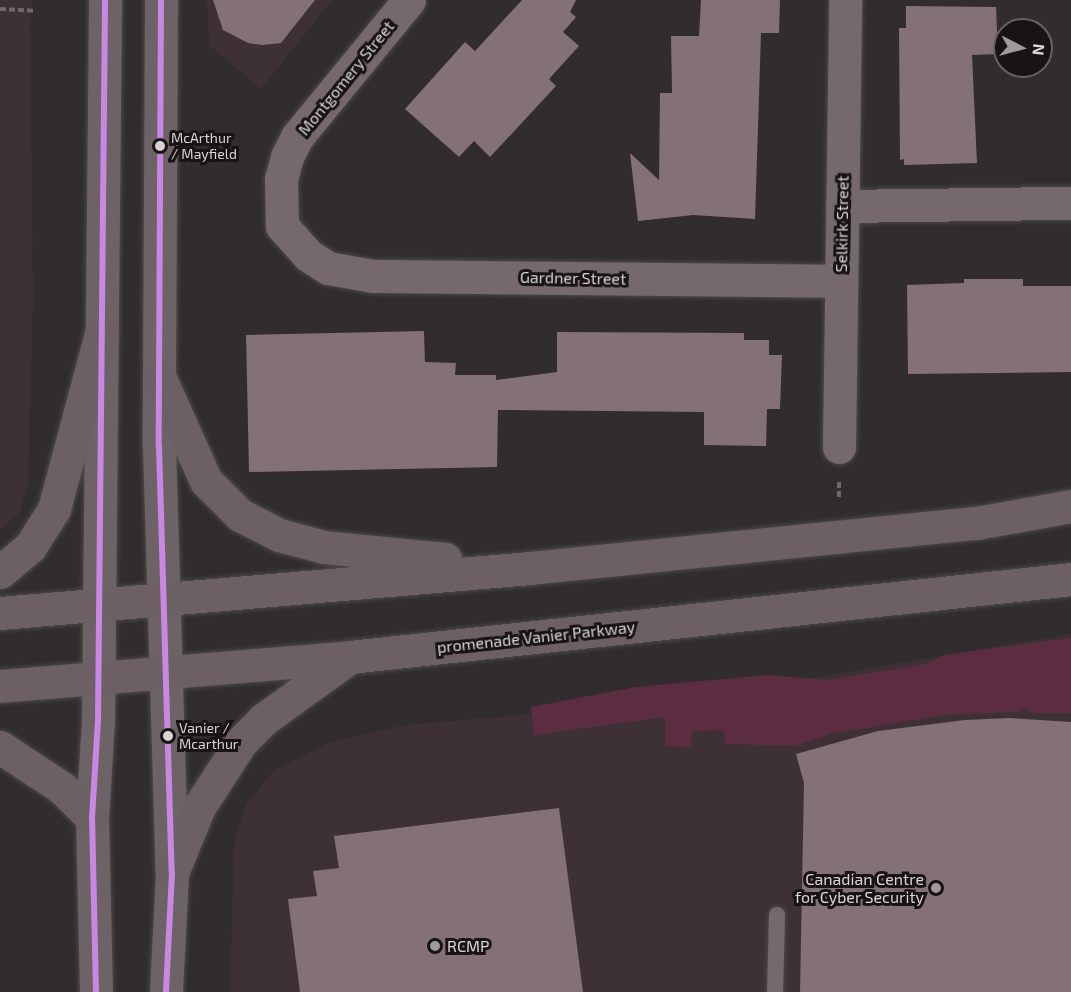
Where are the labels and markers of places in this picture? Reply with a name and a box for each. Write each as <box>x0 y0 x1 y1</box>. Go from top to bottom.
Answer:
place label: McArthur / Mayfield <box>171 130 237 162</box>
marker: McArthur / Mayfield <box>154 140 166 152</box>
place label: Vanier / Mcarthur <box>179 720 238 752</box>
marker: Vanier / Mcarthur <box>162 730 174 742</box>
place label: Canadian Centre for Cyber Security <box>794 869 924 907</box>
marker: Canadian Centre for Cyber Security <box>929 881 943 895</box>
place label: RCMP <box>447 936 489 956</box>
marker: RCMP <box>428 939 442 953</box>

